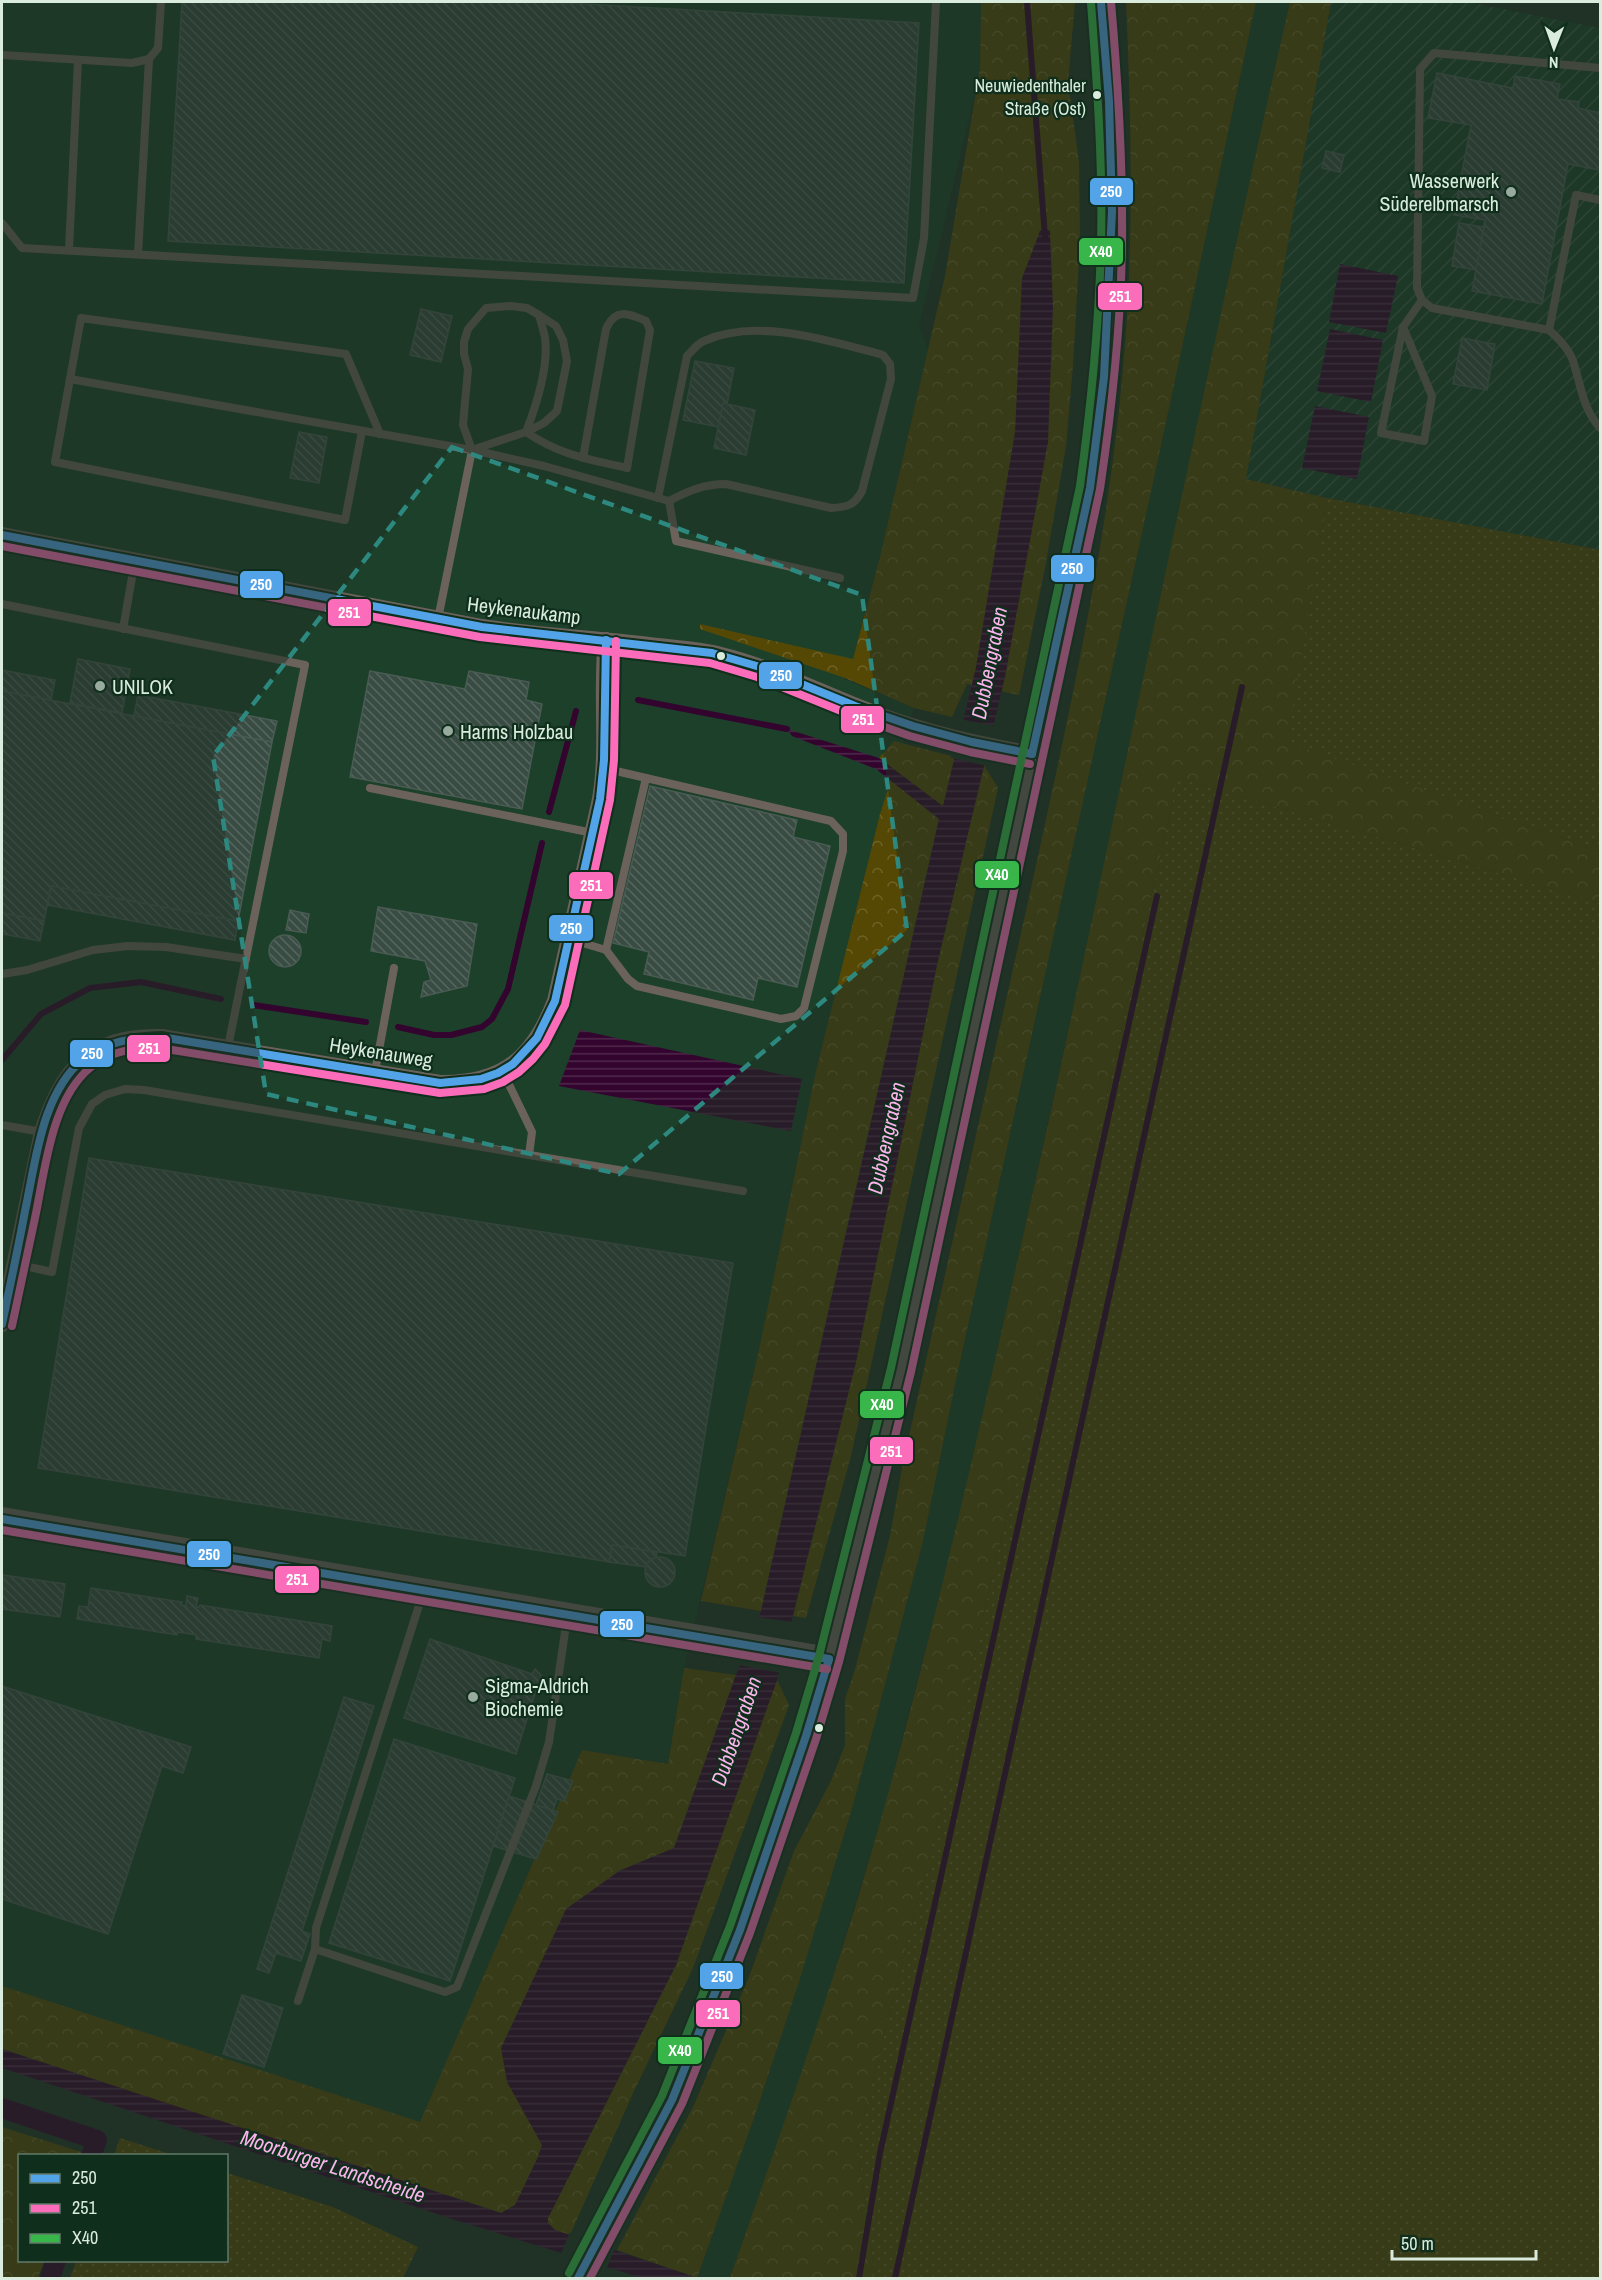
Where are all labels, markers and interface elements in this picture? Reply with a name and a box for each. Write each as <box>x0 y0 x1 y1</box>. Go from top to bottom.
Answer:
north arrow <box>1524 18 1584 78</box>
text: N <box>1549 52 1559 74</box>
place label: Neuwiedenthaler Straße (Ost) <box>974 73 1086 121</box>
marker: Neuwiedenthaler Straße (Ost) <box>1091 89 1103 101</box>
place label: Wasserwerk Süderelbmarsch <box>1380 167 1500 217</box>
line badge: 250 <box>1089 177 1134 206</box>
text: 250 <box>1100 180 1122 202</box>
marker: Wasserwerk Süderelbmarsch <box>1504 185 1518 199</box>
line badge: X40 <box>1078 237 1124 266</box>
text: X40 <box>1089 240 1113 262</box>
line badge: 251 <box>1097 282 1143 311</box>
text: 251 <box>1109 285 1132 307</box>
line badge: 250 <box>1050 554 1095 583</box>
text: 250 <box>1061 557 1083 579</box>
line badge: 250 <box>239 570 284 599</box>
text: 250 <box>250 573 272 595</box>
street label: Heykenaukamp <box>466 590 582 630</box>
line badge: 251 <box>327 598 372 627</box>
text: 251 <box>338 601 361 623</box>
water label: Dubbengraben <box>964 604 1014 722</box>
unlabelled marker <box>715 650 727 662</box>
line badge: 250 <box>758 661 803 690</box>
text: 250 <box>770 664 792 686</box>
place label: UNILOK <box>112 673 173 700</box>
marker: UNILOK <box>93 679 107 693</box>
line badge: 251 <box>840 705 885 734</box>
text: 251 <box>852 708 875 730</box>
place label: Harms Holzbau <box>460 718 573 745</box>
marker: Harms Holzbau <box>441 724 455 738</box>
line badge: X40 <box>974 860 1020 889</box>
text: X40 <box>985 863 1009 885</box>
line badge: 251 <box>568 871 614 900</box>
text: 251 <box>580 874 603 896</box>
line badge: 250 <box>548 914 594 942</box>
text: 250 <box>560 917 582 939</box>
street label: Heykenauweg <box>328 1031 434 1073</box>
line badge: 251 <box>126 1034 171 1063</box>
text: 251 <box>138 1037 161 1059</box>
line badge: 250 <box>69 1039 114 1068</box>
text: 250 <box>81 1042 103 1064</box>
water label: Dubbengraben <box>860 1079 912 1197</box>
line badge: X40 <box>859 1390 905 1419</box>
text: X40 <box>870 1393 894 1415</box>
line badge: 251 <box>869 1436 914 1465</box>
text: 251 <box>880 1440 903 1462</box>
line badge: 250 <box>186 1540 232 1568</box>
text: 250 <box>198 1543 220 1565</box>
line badge: 251 <box>274 1565 320 1594</box>
text: 251 <box>286 1568 309 1590</box>
line badge: 250 <box>599 1610 645 1638</box>
text: 250 <box>611 1613 633 1635</box>
place label: Sigma-Aldrich Biochemie <box>485 1672 589 1722</box>
water label: Dubbengraben <box>704 1672 768 1790</box>
marker: Sigma-Aldrich Biochemie <box>466 1690 480 1704</box>
unlabelled marker <box>813 1722 825 1734</box>
line badge: 250 <box>699 1962 744 1990</box>
text: 250 <box>711 1965 733 1987</box>
line badge: 251 <box>695 1999 741 2028</box>
text: 251 <box>707 2002 730 2024</box>
line badge: X40 <box>657 2036 703 2065</box>
text: X40 <box>668 2039 692 2061</box>
water label: Moorburger Landscheide <box>237 2122 429 2210</box>
legend <box>18 2154 228 2262</box>
text: 250 <box>72 2165 97 2190</box>
text: 251 <box>72 2195 97 2220</box>
scale bar <box>1392 2223 1536 2261</box>
text: X40 <box>72 2225 98 2250</box>
text: 50 m <box>1401 2231 1434 2256</box>

